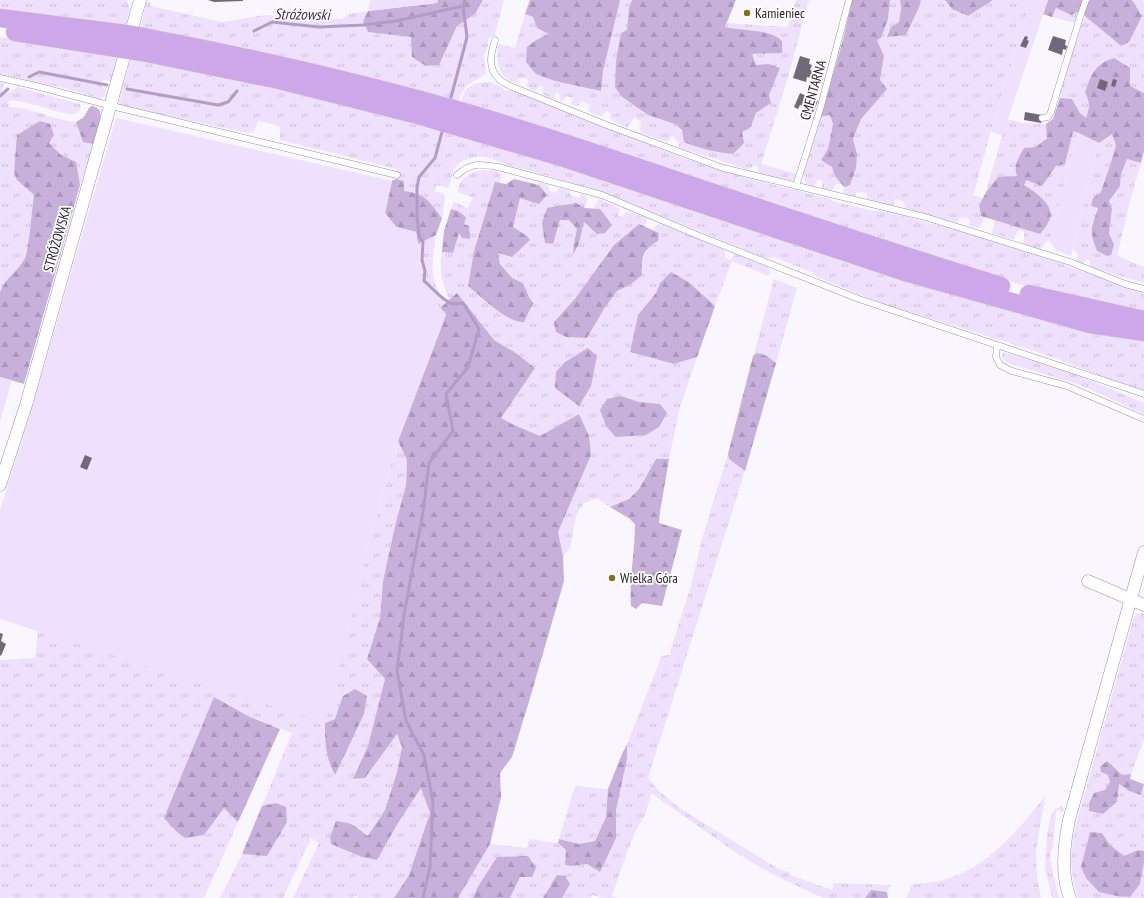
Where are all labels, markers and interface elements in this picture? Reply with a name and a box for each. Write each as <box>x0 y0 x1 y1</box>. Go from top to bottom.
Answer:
water label: Stróżowski <box>274 4 332 24</box>
place label: Kamieniec <box>755 4 805 22</box>
marker: Kamieniec <box>742 8 752 18</box>
street label: CMENTARNA <box>796 57 830 122</box>
street label: STRÓŻOWSKA <box>39 204 75 274</box>
place label: Wielka Góra <box>620 569 678 587</box>
marker: Wielka Góra <box>607 573 617 583</box>

